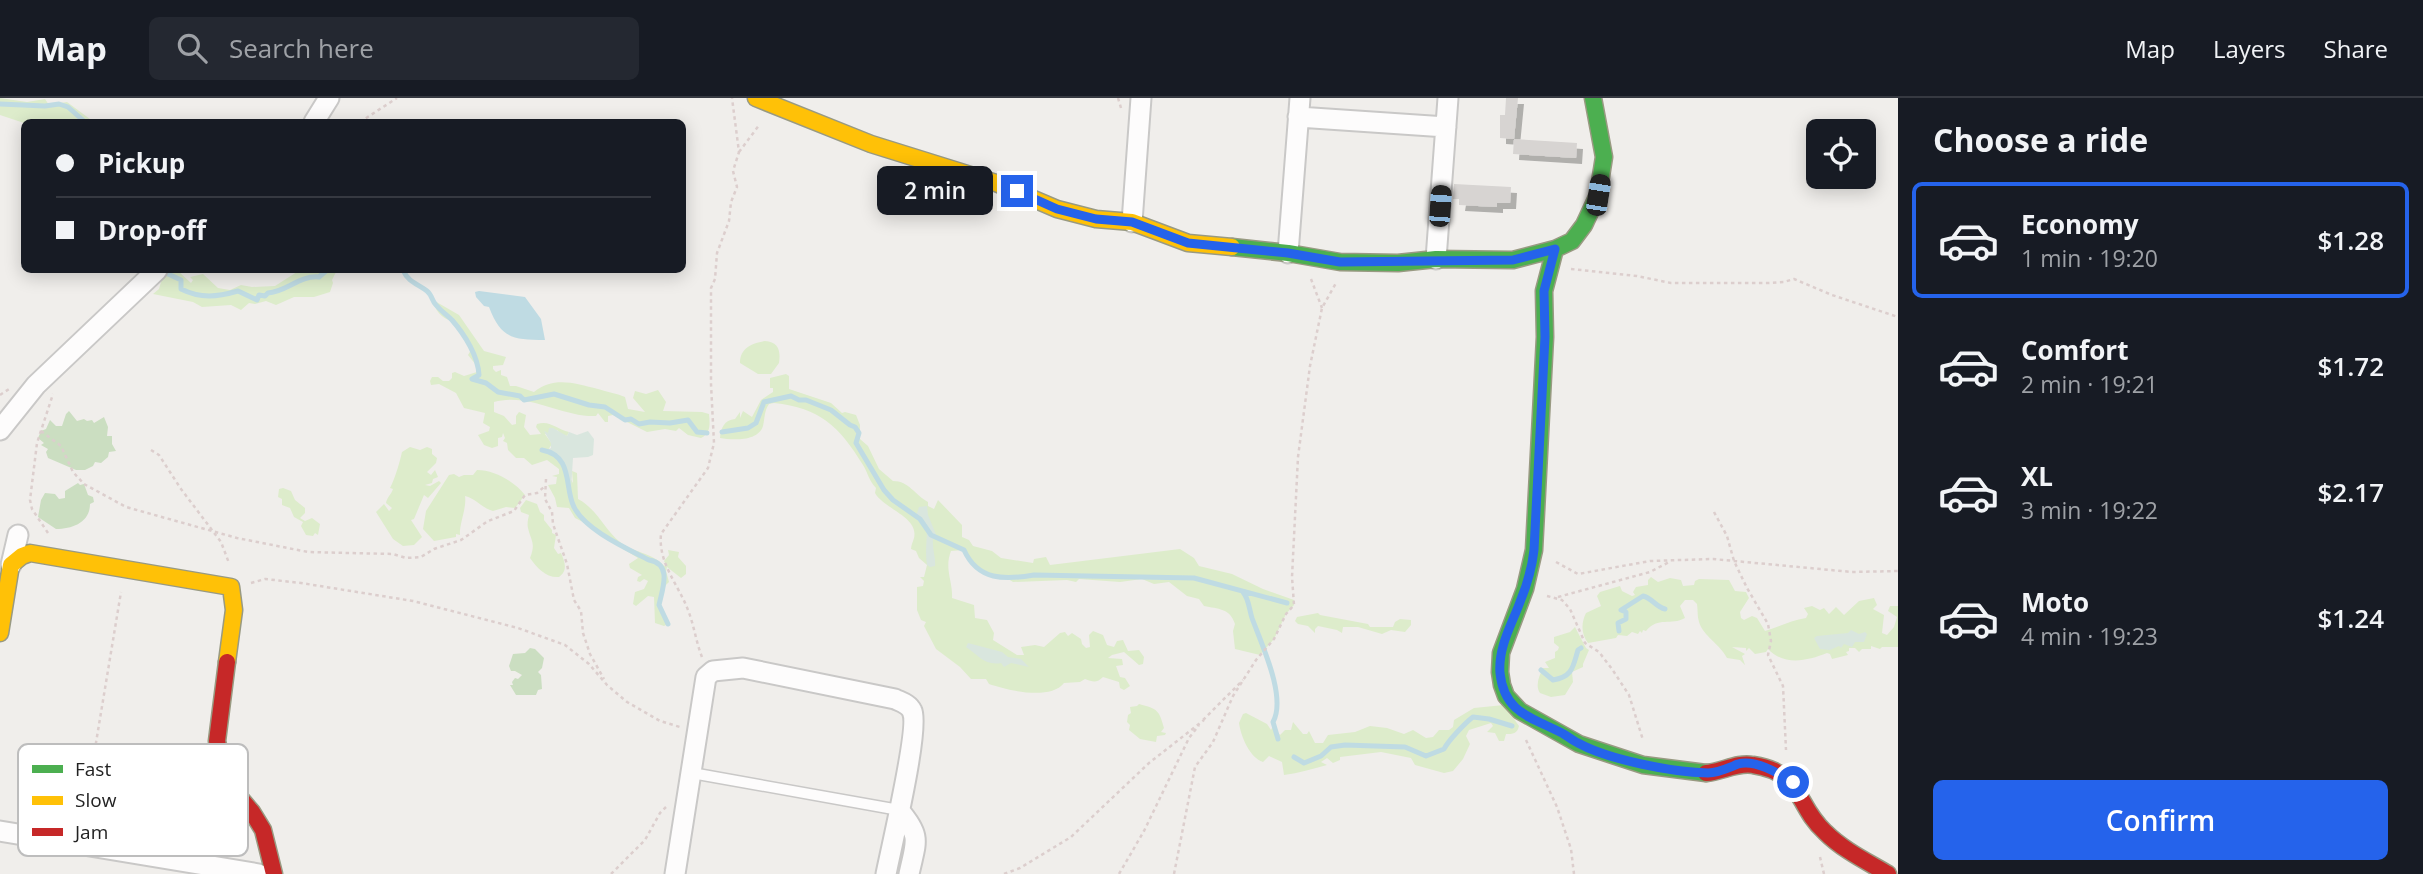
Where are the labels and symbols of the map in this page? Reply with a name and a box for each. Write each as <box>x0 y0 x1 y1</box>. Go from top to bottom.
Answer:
callout: 2 min <box>877 166 992 216</box>
car <box>1585 173 1612 217</box>
route end <box>1001 175 1033 207</box>
car <box>1429 184 1452 228</box>
legend <box>18 744 248 856</box>
text: Fast <box>75 756 111 782</box>
route start <box>1777 766 1809 798</box>
text: Slow <box>75 787 117 813</box>
text: Jam <box>73 819 108 845</box>

